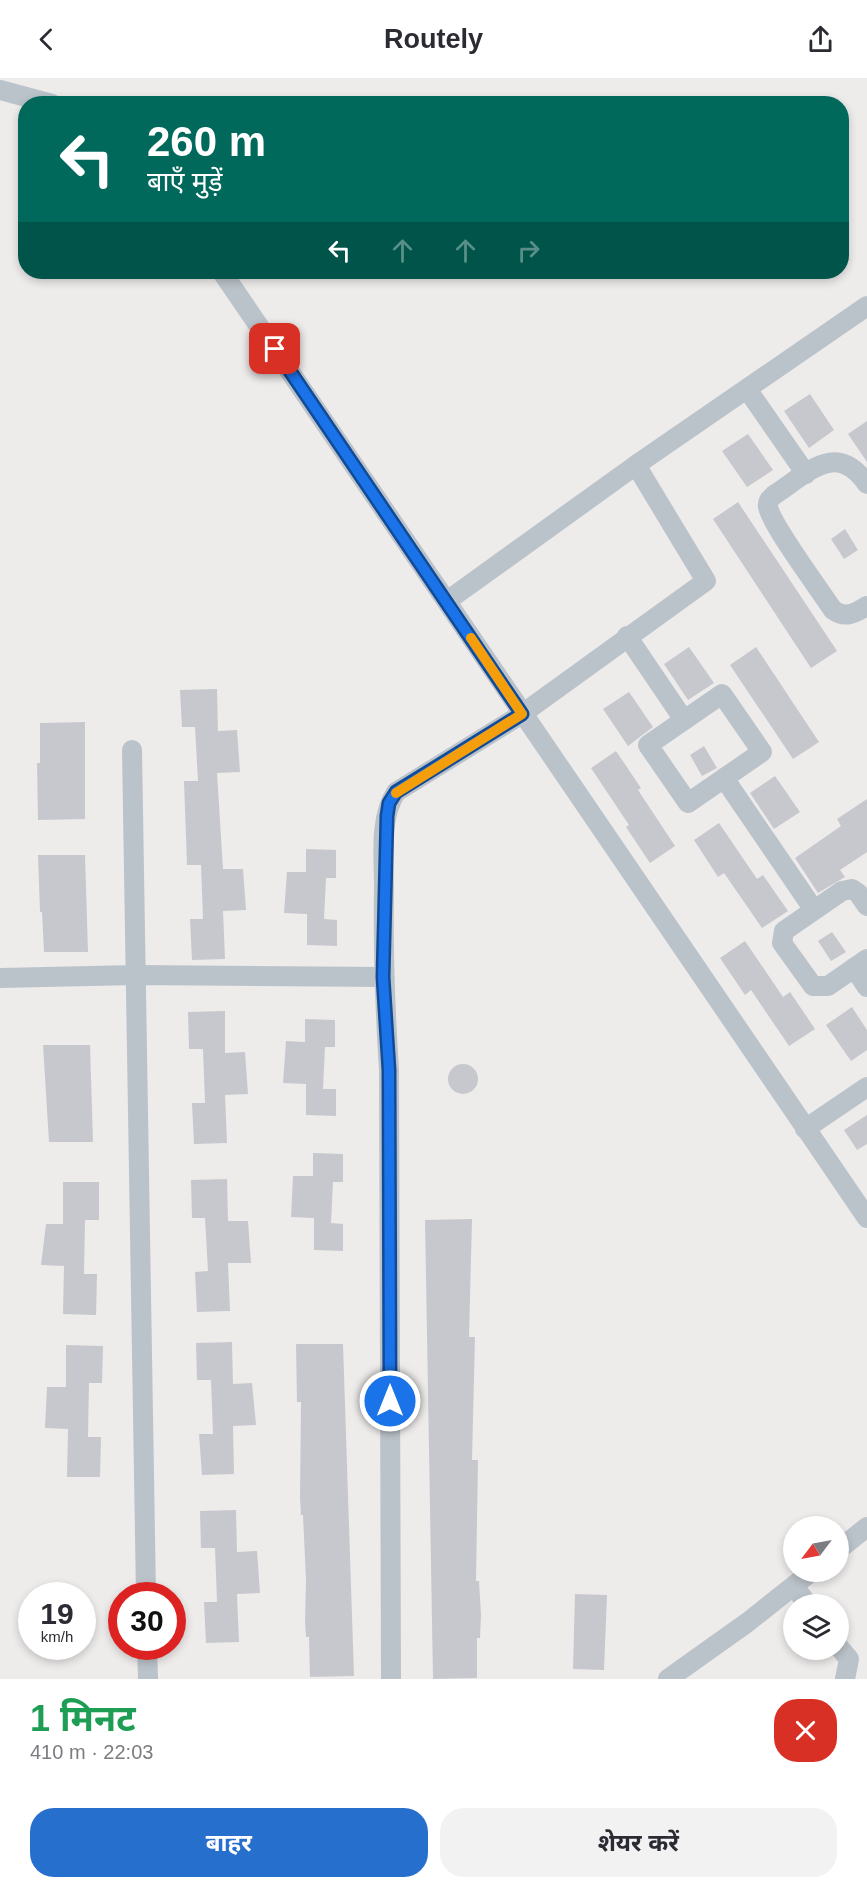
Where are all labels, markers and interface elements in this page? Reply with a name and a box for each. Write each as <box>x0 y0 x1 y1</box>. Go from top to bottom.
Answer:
icon: back <box>30 23 63 56</box>
icon: share <box>804 23 837 56</box>
text: Routely <box>384 24 483 54</box>
text: 260 m <box>147 118 266 165</box>
icon: left <box>48 120 126 198</box>
text: बाएँ मुड़ें <box>147 167 222 197</box>
icon: left <box>323 234 356 267</box>
icon: ahead <box>386 234 419 267</box>
icon: ahead <box>449 234 482 267</box>
icon: right <box>512 234 545 267</box>
pin <box>249 323 300 374</box>
icon: arrive <box>258 332 291 365</box>
position arrow <box>358 1369 422 1433</box>
north arrow <box>783 1516 849 1582</box>
map controls <box>783 1516 849 1660</box>
speed limit sign: 30 <box>108 1582 186 1660</box>
button: layers <box>783 1594 849 1660</box>
text: 19 <box>40 1597 74 1630</box>
text: km/h <box>41 1628 73 1645</box>
text: 1 मिनट <box>30 1698 136 1739</box>
button: close <box>774 1699 837 1762</box>
text: 410 m · 22:03 <box>30 1741 153 1763</box>
button: बाहर <box>30 1808 428 1877</box>
button: शेयर करें <box>440 1808 837 1877</box>

